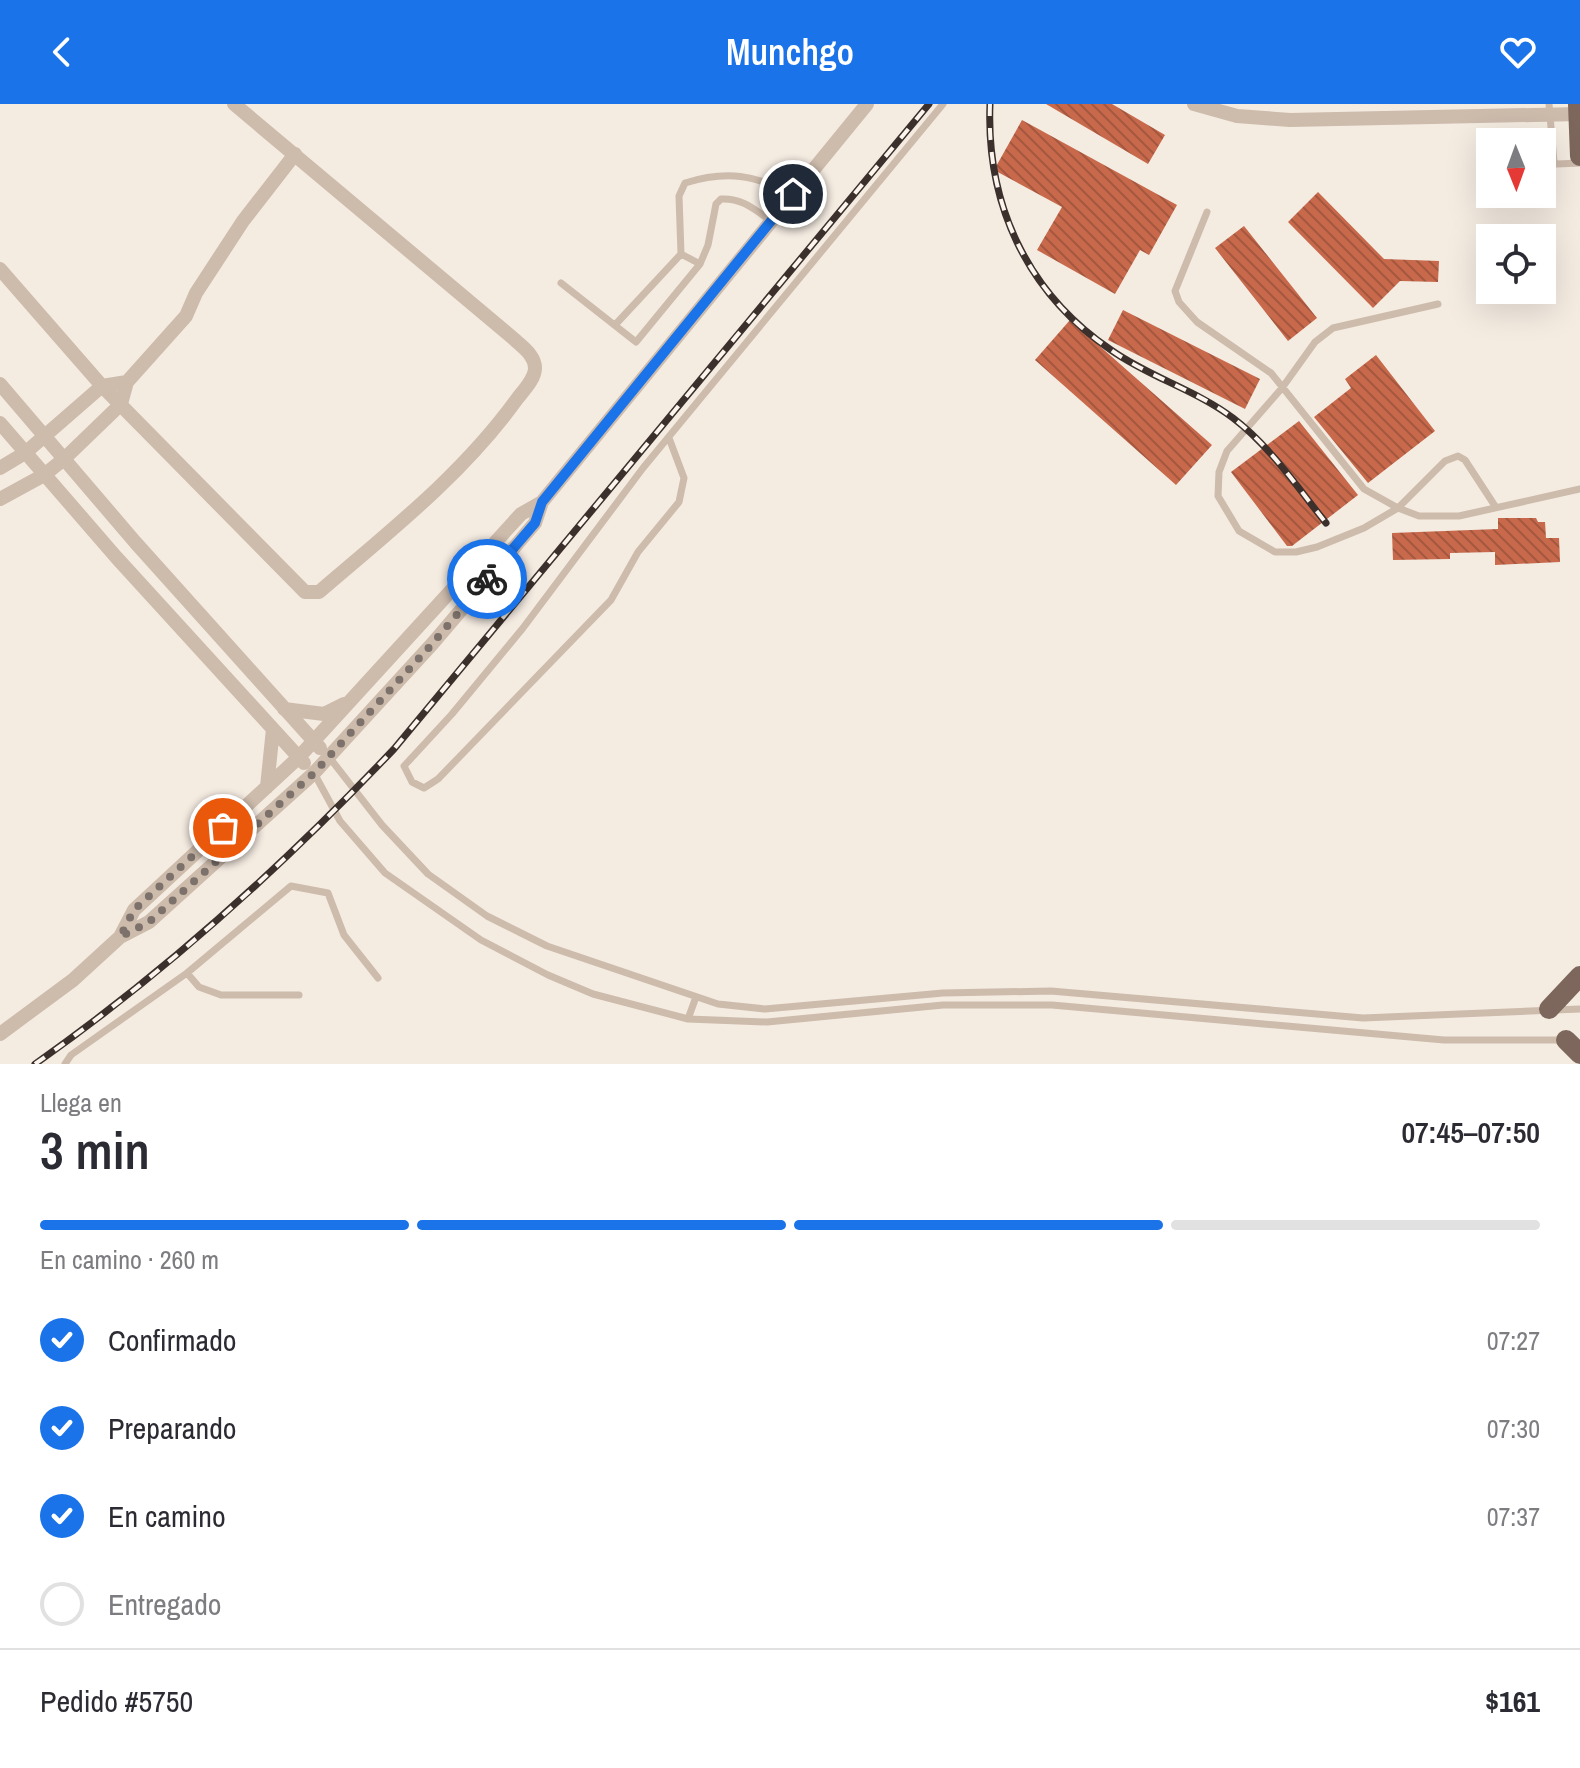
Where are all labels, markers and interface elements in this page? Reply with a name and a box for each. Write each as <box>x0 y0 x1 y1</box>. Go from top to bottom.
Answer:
text: Munchgo <box>726 28 854 76</box>
icon: back <box>40 30 84 74</box>
icon: heart <box>1496 30 1540 74</box>
north arrow <box>1476 128 1556 208</box>
map controls <box>1476 128 1556 304</box>
pin <box>759 160 827 228</box>
icon: home <box>771 172 815 216</box>
button: locate <box>1476 224 1556 304</box>
courier <box>447 539 527 619</box>
icon: bike <box>465 557 509 601</box>
pin <box>189 794 257 862</box>
icon: bag <box>201 806 245 850</box>
text: Llega en <box>40 1085 122 1120</box>
text: 07:45–07:50 <box>1401 1112 1540 1152</box>
text: 3 min <box>40 1115 150 1185</box>
text: En camino · 260 m <box>40 1242 219 1277</box>
icon: check <box>40 1318 84 1362</box>
text: Confirmado <box>108 1320 237 1360</box>
text: 07:27 <box>1487 1323 1540 1358</box>
icon: check <box>40 1406 84 1450</box>
text: Preparando <box>108 1408 237 1448</box>
text: 07:30 <box>1487 1411 1540 1446</box>
icon: check <box>40 1494 84 1538</box>
text: En camino <box>108 1496 226 1536</box>
text: 07:37 <box>1487 1499 1540 1534</box>
text: Entregado <box>108 1584 222 1624</box>
text: Pedido #5750 <box>40 1681 193 1721</box>
text: $161 <box>1485 1681 1540 1721</box>

